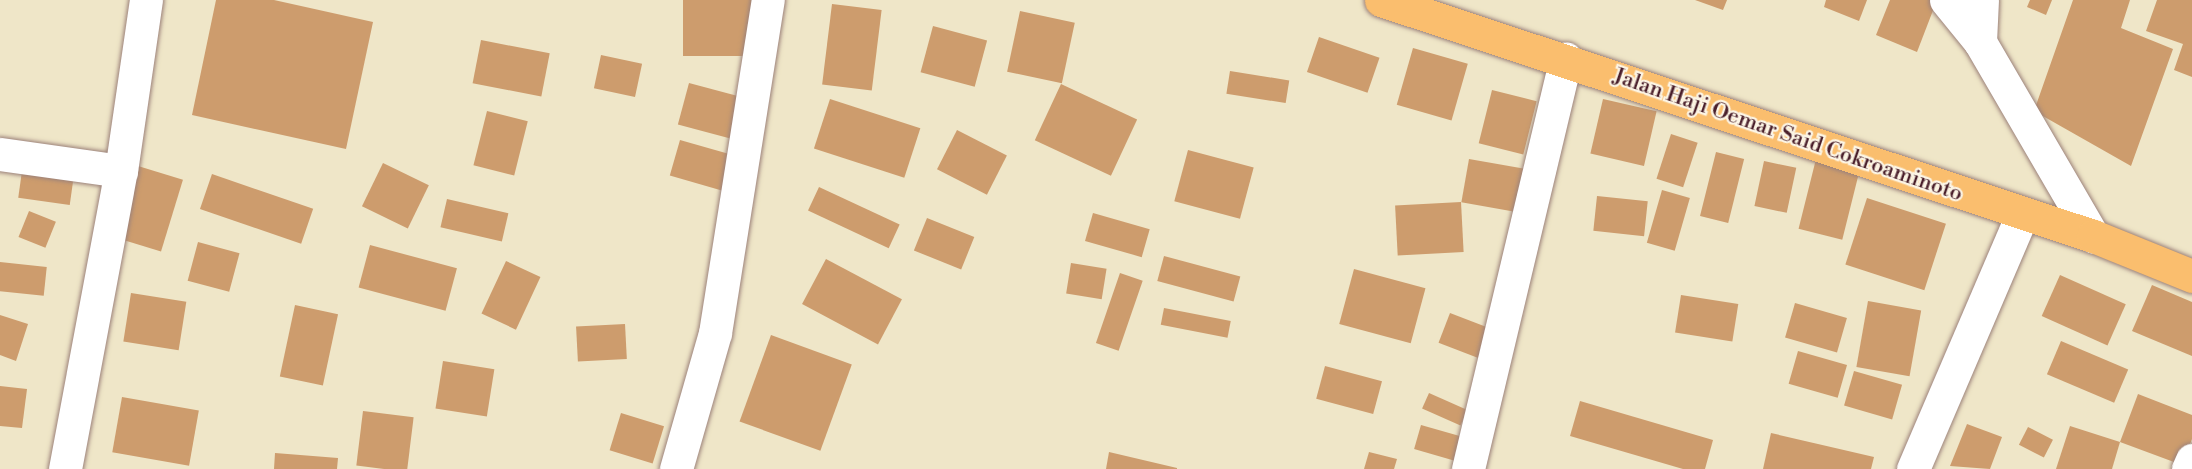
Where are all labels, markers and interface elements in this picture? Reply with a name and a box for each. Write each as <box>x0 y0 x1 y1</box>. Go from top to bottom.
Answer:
street label: Jalan Haji Oemar Said Cokroaminoto <box>1610 63 1966 207</box>

